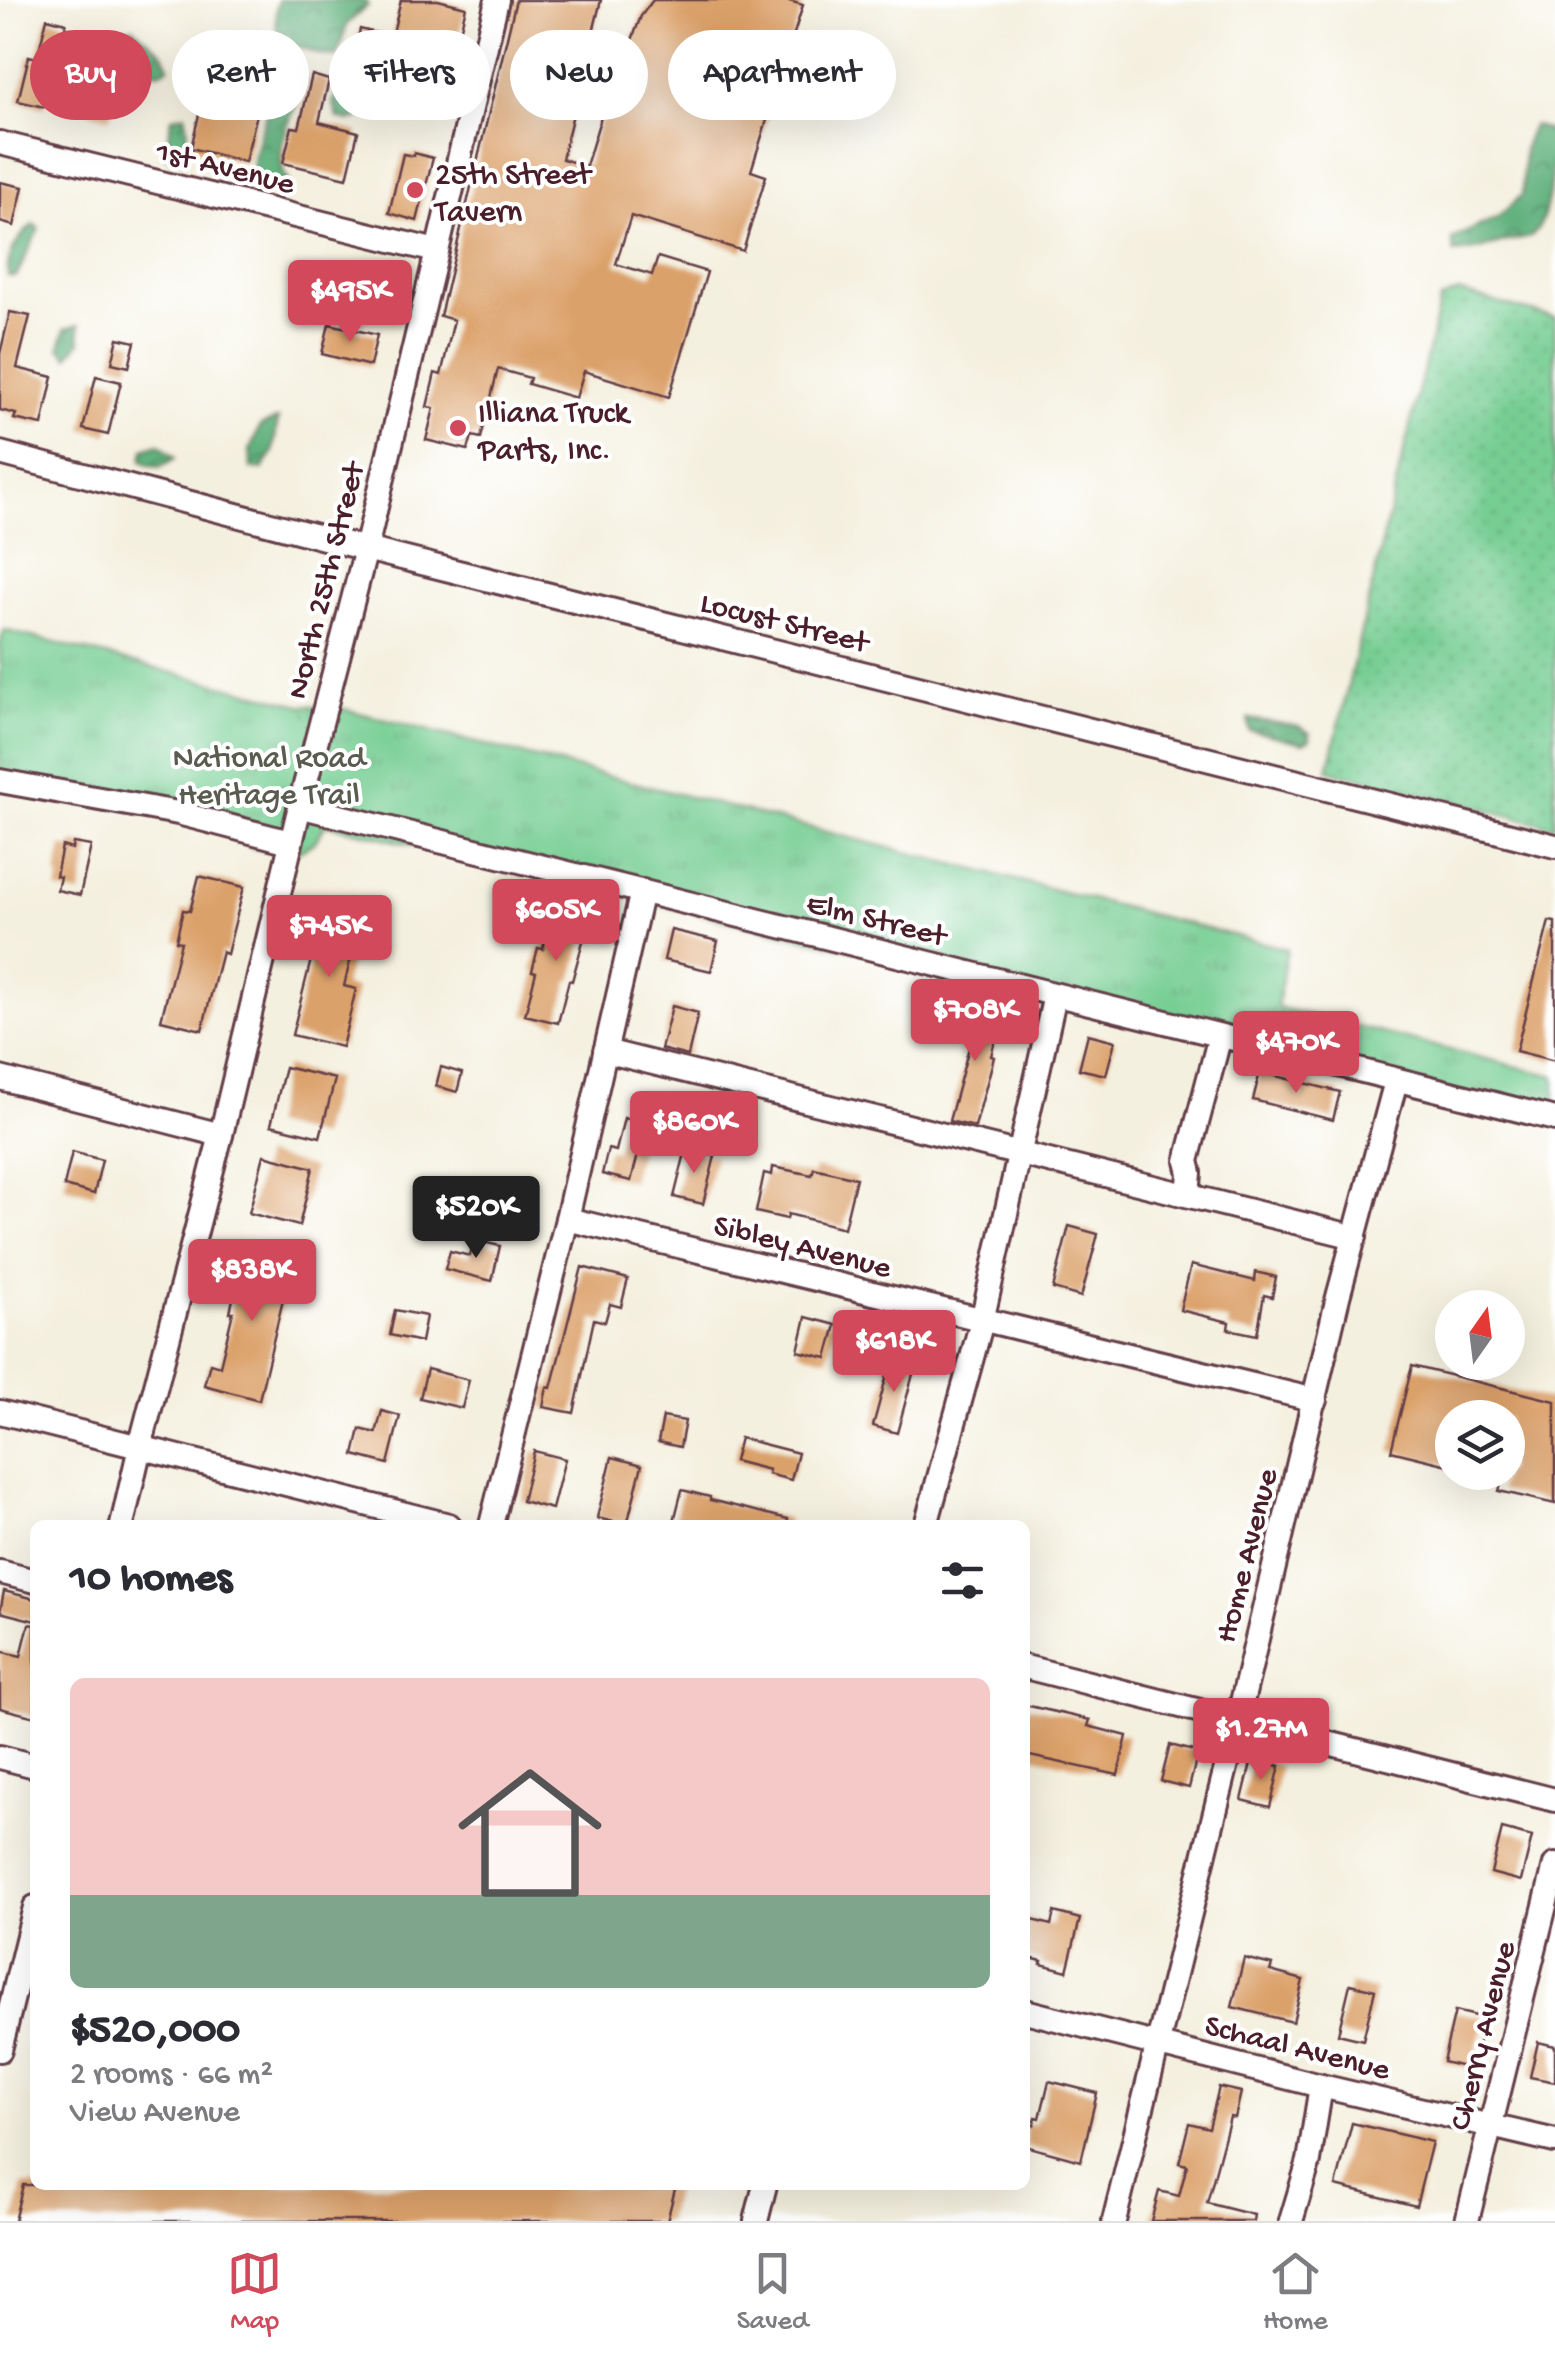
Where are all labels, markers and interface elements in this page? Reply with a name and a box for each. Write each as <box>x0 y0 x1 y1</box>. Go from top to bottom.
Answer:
chip: Buy <box>30 30 152 120</box>
chip: Rent <box>172 30 309 120</box>
chip: Filters <box>329 30 490 120</box>
chip: New <box>510 30 648 120</box>
chip: Apartment <box>668 30 896 120</box>
street label: 1st Avenue <box>151 134 299 206</box>
place label: 25th Street Tavern <box>433 158 594 233</box>
marker: 25th Street Tavern <box>404 179 426 201</box>
pin: $495K <box>280 260 420 345</box>
text: $495K <box>310 273 390 311</box>
place label: Illiana Truck Parts, Inc. <box>477 396 632 471</box>
marker: Illiana Truck Parts, Inc. <box>447 417 469 439</box>
street label: North 25th Street <box>280 456 376 703</box>
street label: Locust Street <box>696 586 875 665</box>
park label: National Road Heritage Trail <box>173 741 368 816</box>
pin: $605K <box>486 879 626 964</box>
street label: Elm Street <box>802 886 952 958</box>
text: $605K <box>514 892 598 930</box>
pin: $745K <box>259 895 399 980</box>
text: $745K <box>289 908 369 946</box>
pin: $708K <box>905 979 1045 1064</box>
text: $708K <box>933 992 1017 1030</box>
pin: $470K <box>1226 1011 1366 1096</box>
text: $470K <box>1255 1024 1337 1062</box>
pin: $860K <box>624 1091 764 1176</box>
text: $860K <box>652 1104 736 1142</box>
pin: $520K <box>406 1176 546 1261</box>
text: $520K <box>435 1189 517 1227</box>
street label: Sibley Avenue <box>709 1208 895 1289</box>
pin: $838K <box>182 1239 322 1324</box>
text: $838K <box>210 1252 294 1290</box>
north arrow <box>1435 1290 1525 1380</box>
map controls <box>1435 1290 1525 1490</box>
pin: $618K <box>824 1310 964 1395</box>
text: $618K <box>855 1323 933 1361</box>
button: layers <box>1435 1400 1525 1490</box>
street label: Home Avenue <box>1209 1465 1289 1647</box>
icon: filters <box>935 1553 990 1608</box>
text: 10 homes <box>70 1556 232 1605</box>
pin: $1.27M <box>1180 1698 1342 1783</box>
text: $1.27M <box>1215 1711 1307 1749</box>
icon: home <box>440 1743 620 1923</box>
street label: Cherry Avenue <box>1443 1937 1527 2135</box>
text: $520,000 <box>70 2008 240 2057</box>
street label: Schaal Avenue <box>1200 2009 1394 2091</box>
text: 2 rooms · 66 m² <box>70 2057 273 2095</box>
text: View Avenue <box>70 2095 240 2133</box>
tab: Map <box>227 2246 282 2339</box>
tab: Saved <box>737 2246 808 2339</box>
tab: Home <box>1263 2246 1328 2339</box>

